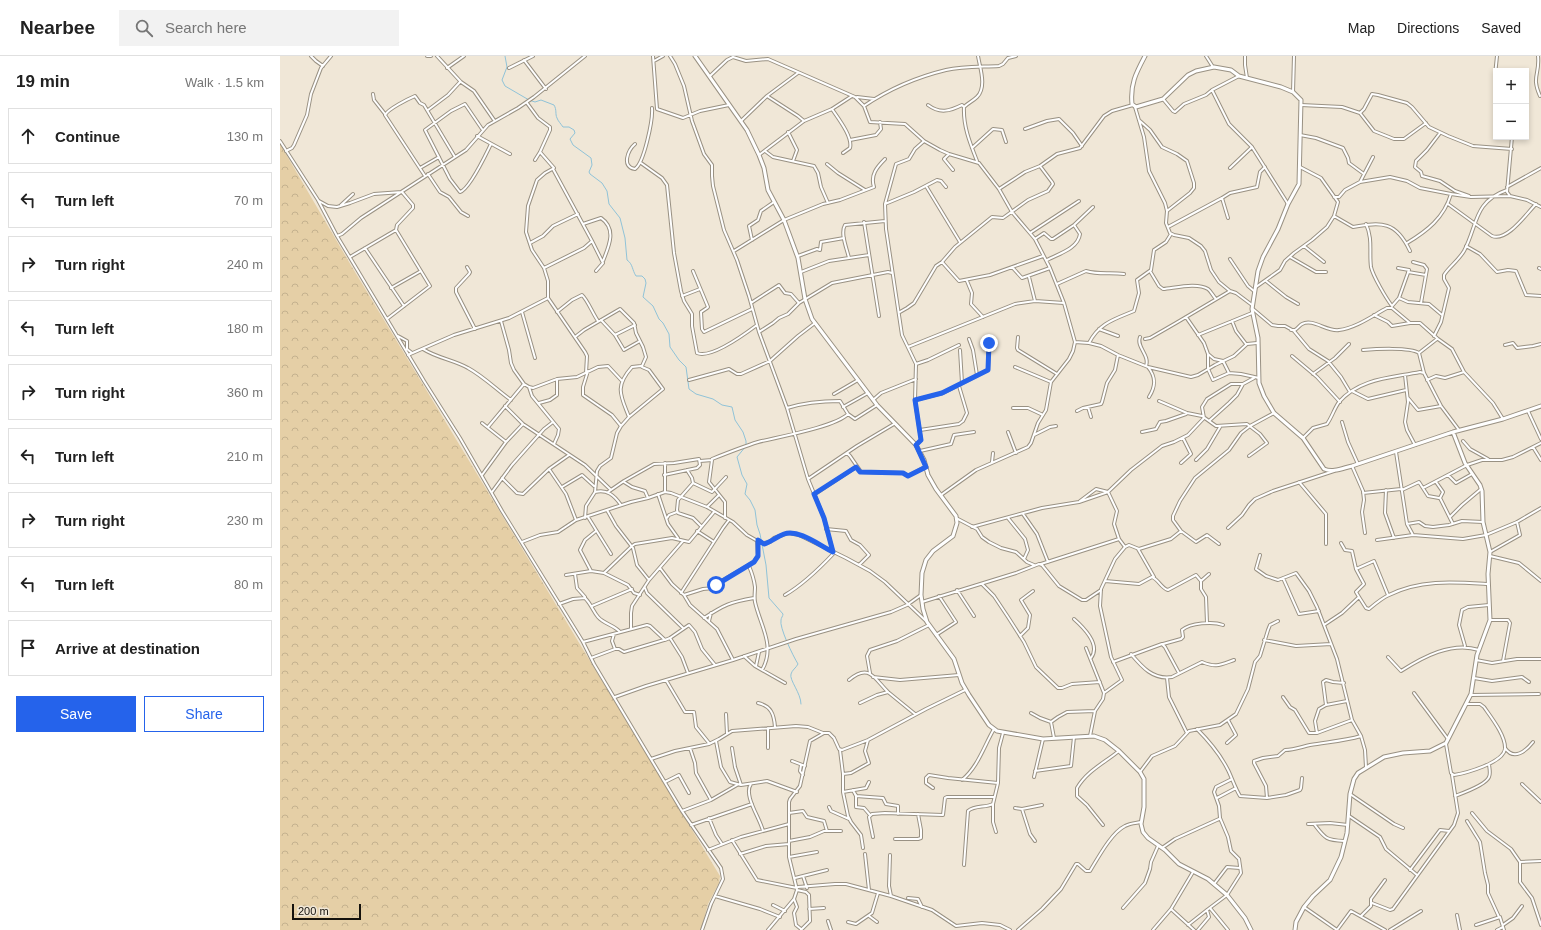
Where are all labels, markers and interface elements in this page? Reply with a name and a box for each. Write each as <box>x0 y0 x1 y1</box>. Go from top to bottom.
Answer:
search box <box>119 10 399 46</box>
text: Nearbee <box>20 17 95 38</box>
icon: search <box>133 17 155 39</box>
text: Search here <box>165 19 247 36</box>
text: Map <box>1348 20 1375 36</box>
text: Directions <box>1397 20 1459 36</box>
text: Saved <box>1481 20 1521 36</box>
map controls <box>1493 68 1529 140</box>
button: + <box>1493 68 1529 104</box>
text: 19 min <box>16 72 70 91</box>
text: Walk · 1.5 km <box>185 75 264 90</box>
button: − <box>1493 104 1529 140</box>
icon: ahead <box>17 125 39 147</box>
text: Continue <box>55 128 120 145</box>
text: 130 m <box>227 129 263 144</box>
icon: left <box>17 189 39 211</box>
text: Turn left <box>55 192 114 209</box>
text: 70 m <box>234 193 263 208</box>
icon: right <box>17 253 39 275</box>
text: Turn right <box>55 256 125 273</box>
text: 240 m <box>227 257 263 272</box>
icon: left <box>17 317 39 339</box>
text: Turn left <box>55 320 114 337</box>
text: 180 m <box>227 321 263 336</box>
route end <box>980 334 998 352</box>
icon: right <box>17 381 39 403</box>
text: Turn right <box>55 384 125 401</box>
text: 360 m <box>227 385 263 400</box>
icon: left <box>17 445 39 467</box>
text: Turn left <box>55 448 114 465</box>
text: 210 m <box>227 449 263 464</box>
icon: right <box>17 509 39 531</box>
text: Turn right <box>55 512 125 529</box>
text: 230 m <box>227 513 263 528</box>
icon: left <box>17 573 39 595</box>
text: Turn left <box>55 576 114 593</box>
route start <box>707 576 725 594</box>
text: 80 m <box>234 577 263 592</box>
icon: arrive <box>17 637 39 659</box>
text: Arrive at destination <box>55 640 200 657</box>
button: Save <box>16 696 136 732</box>
button: Share <box>144 696 264 732</box>
scale bar <box>292 902 361 921</box>
text: 200 m <box>298 905 329 917</box>

